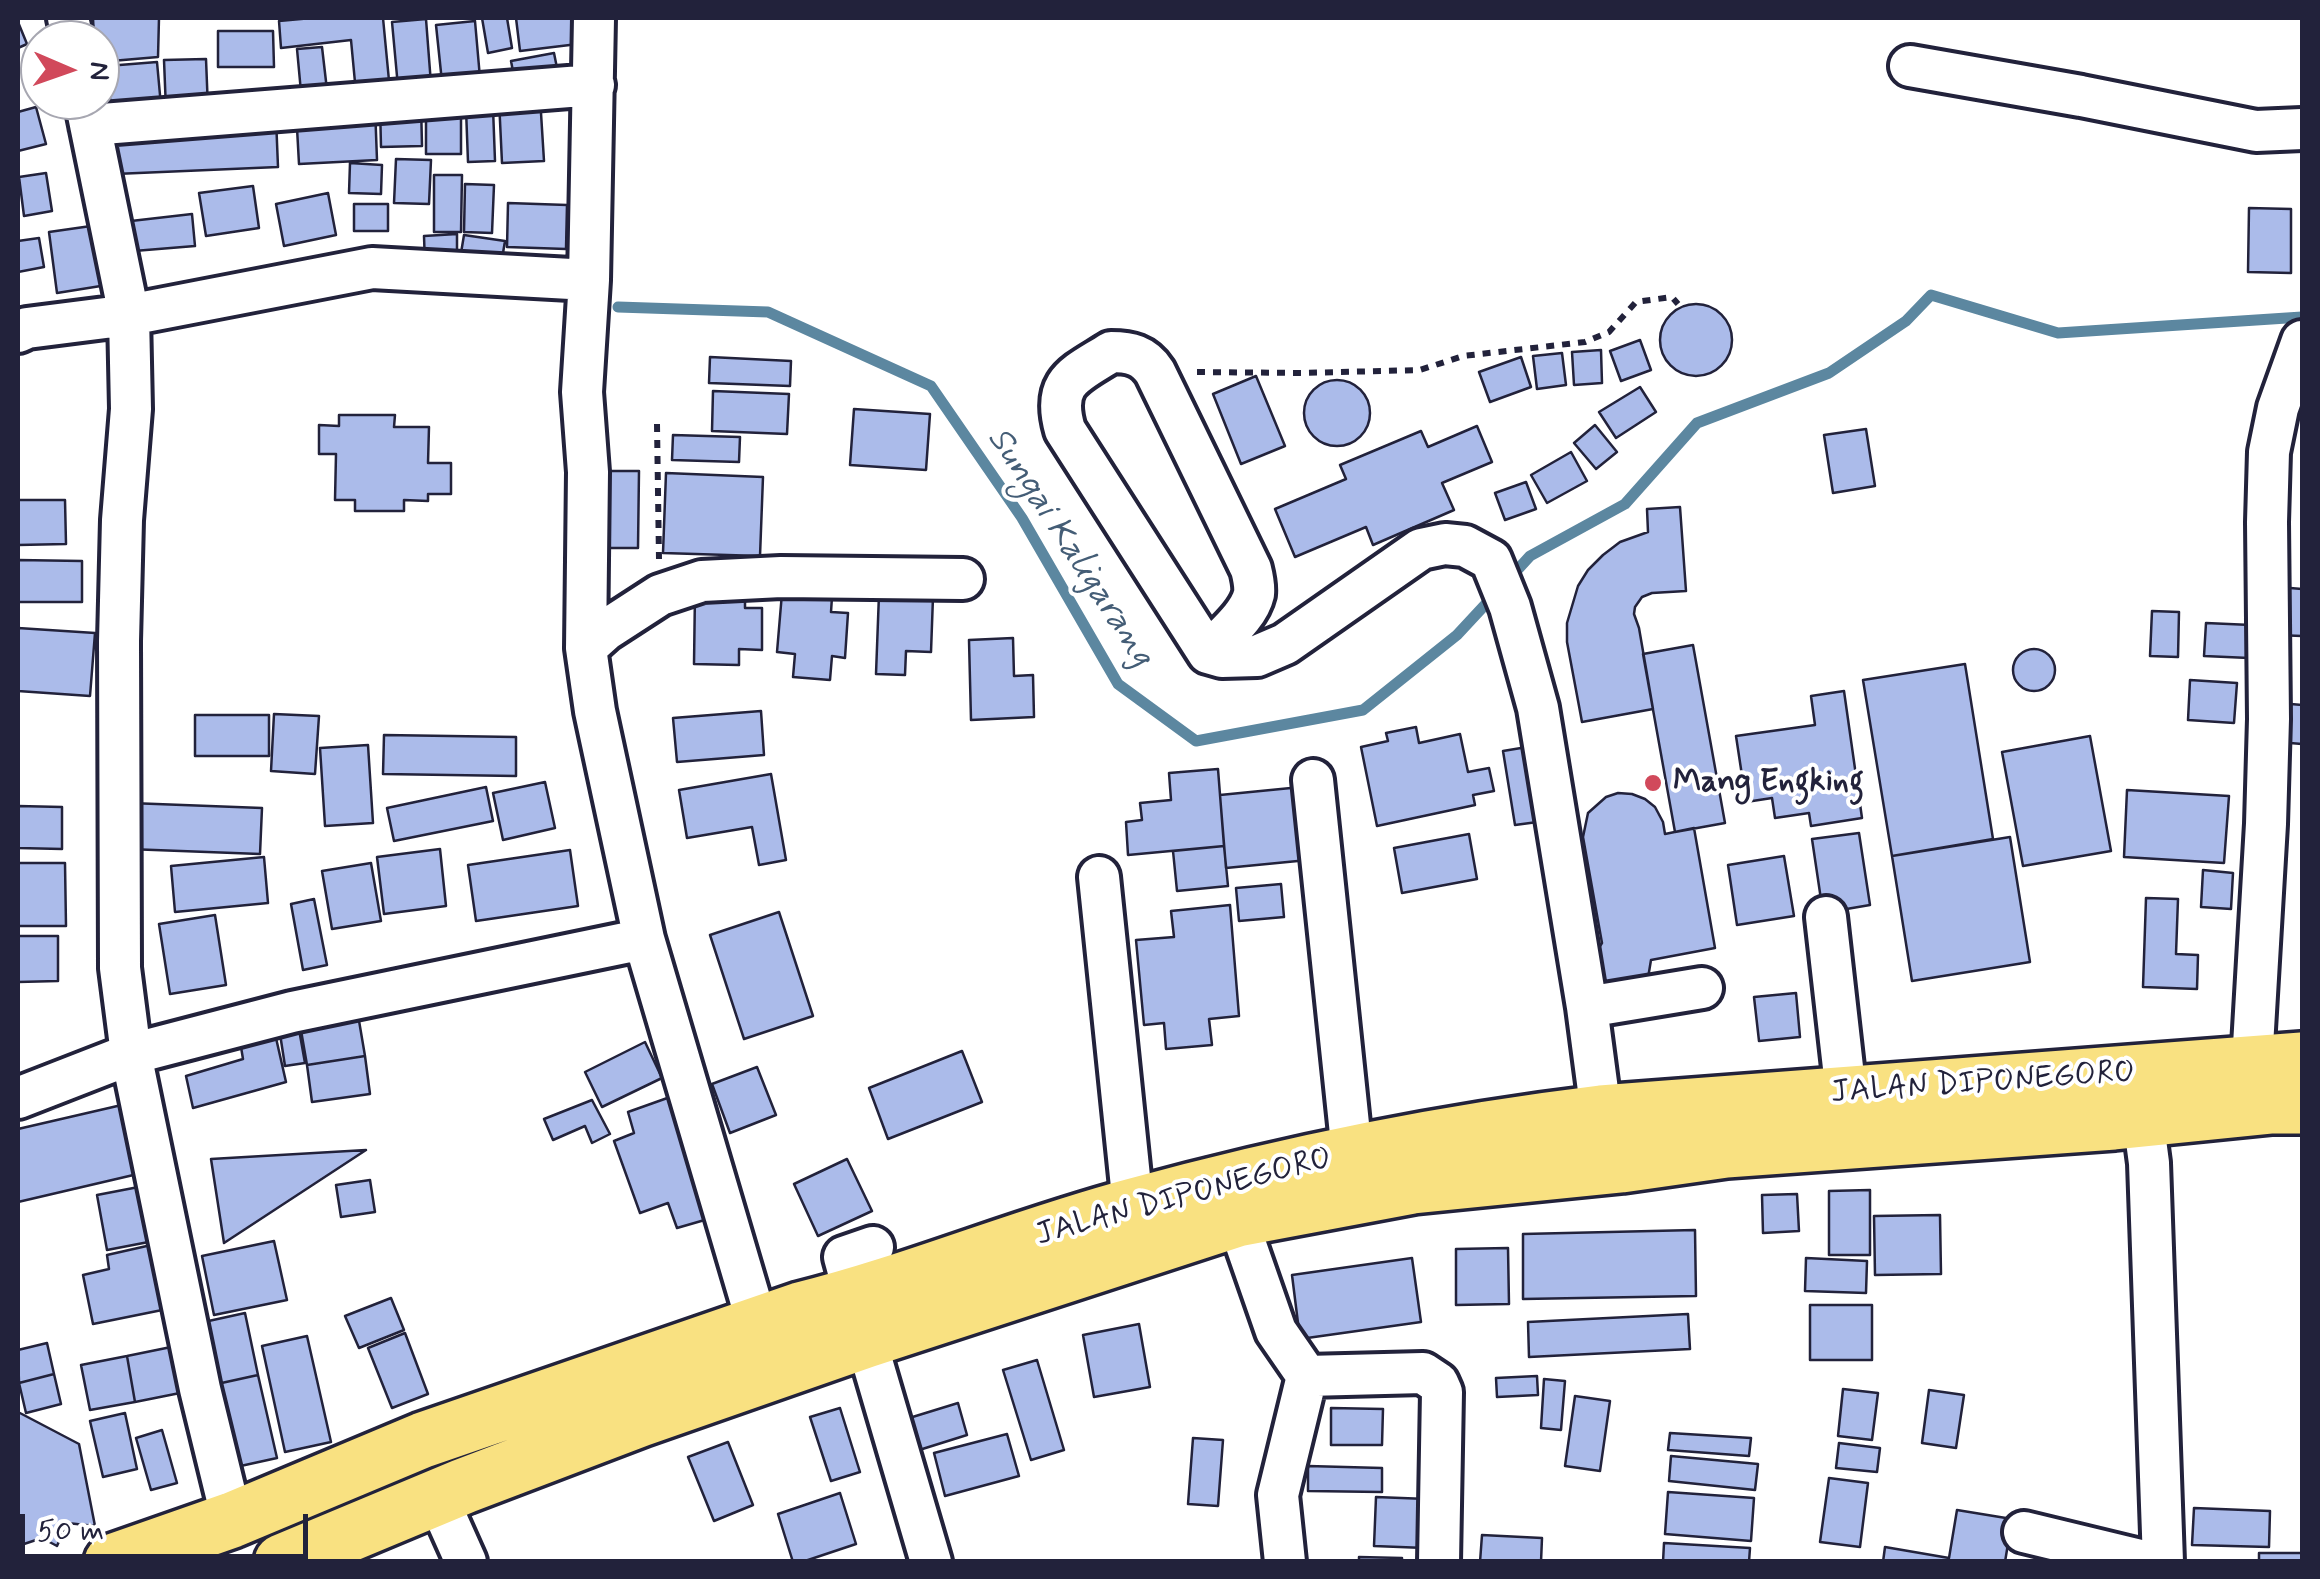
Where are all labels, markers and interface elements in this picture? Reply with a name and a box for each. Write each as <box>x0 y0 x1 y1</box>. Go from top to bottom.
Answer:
north arrow <box>20 20 120 120</box>
text: N <box>80 61 117 81</box>
water label: Sungai Kaligarang <box>976 421 1162 675</box>
place label: Mang Engking <box>1673 764 1864 802</box>
marker: Mang Engking <box>1642 772 1664 794</box>
street label: JALAN DIPONEGORO <box>1830 1054 2136 1114</box>
street label: JALAN DIPONEGORO <box>1032 1140 1336 1256</box>
scale bar <box>25 1494 312 1556</box>
text: 50 m <box>37 1512 104 1551</box>

